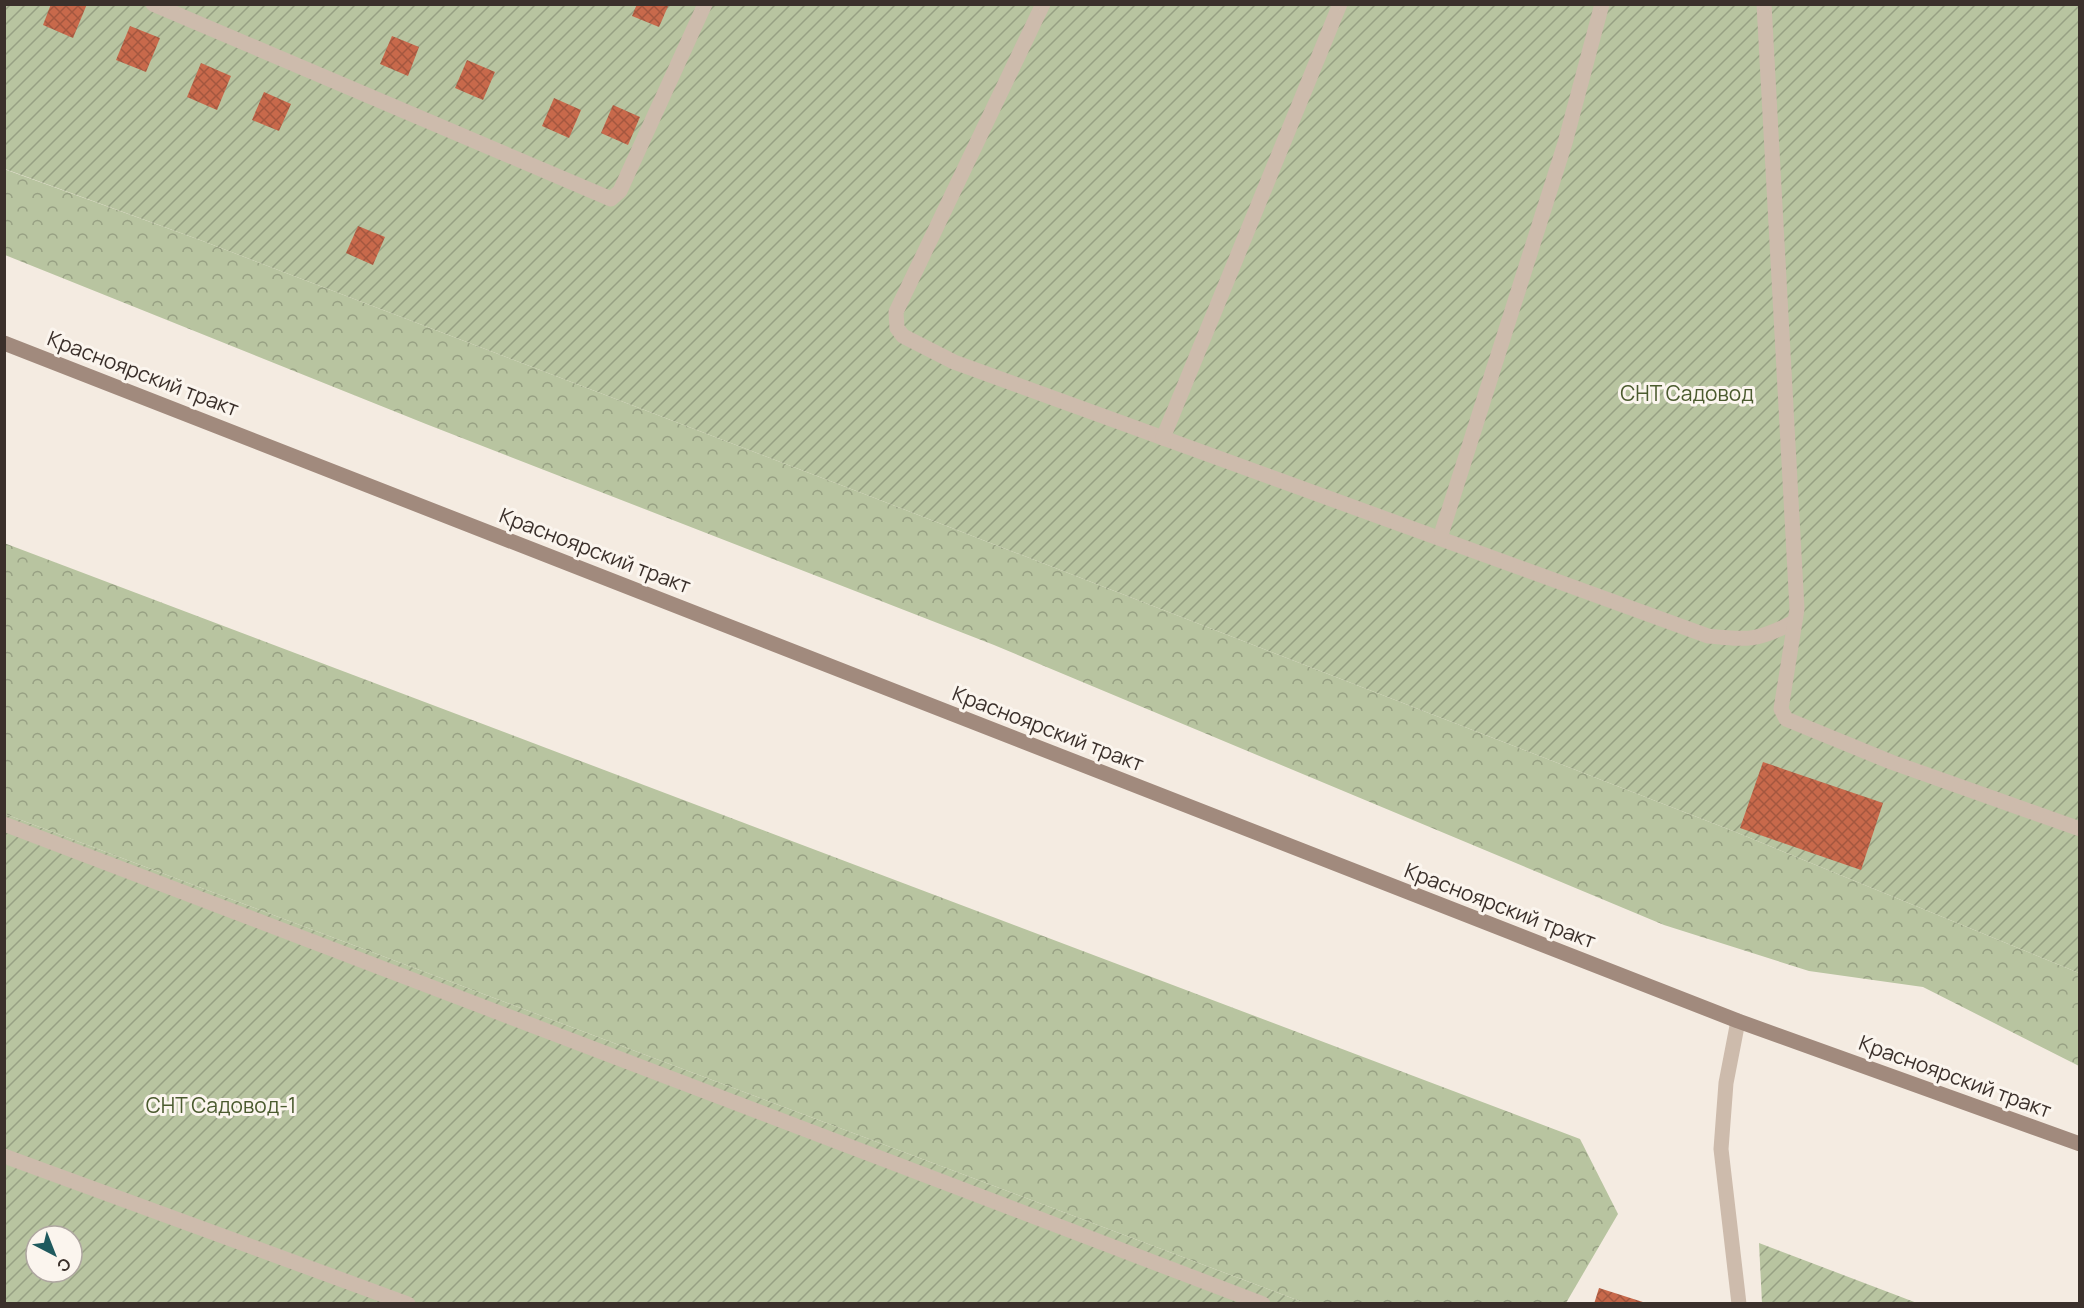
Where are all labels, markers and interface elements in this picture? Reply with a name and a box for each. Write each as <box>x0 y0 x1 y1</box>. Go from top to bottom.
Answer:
street label: Красноярский тракт <box>44 324 243 423</box>
park label: СНТ Садовод <box>1620 379 1754 407</box>
street label: Красноярский тракт <box>496 501 695 600</box>
street label: Красноярский тракт <box>949 679 1148 778</box>
street label: Красноярский тракт <box>1401 856 1600 955</box>
street label: Красноярский тракт <box>1855 1028 2056 1124</box>
park label: СНТ Садовод-1 <box>146 1091 296 1119</box>
north arrow <box>24 1224 84 1284</box>
text: С <box>52 1253 76 1277</box>

